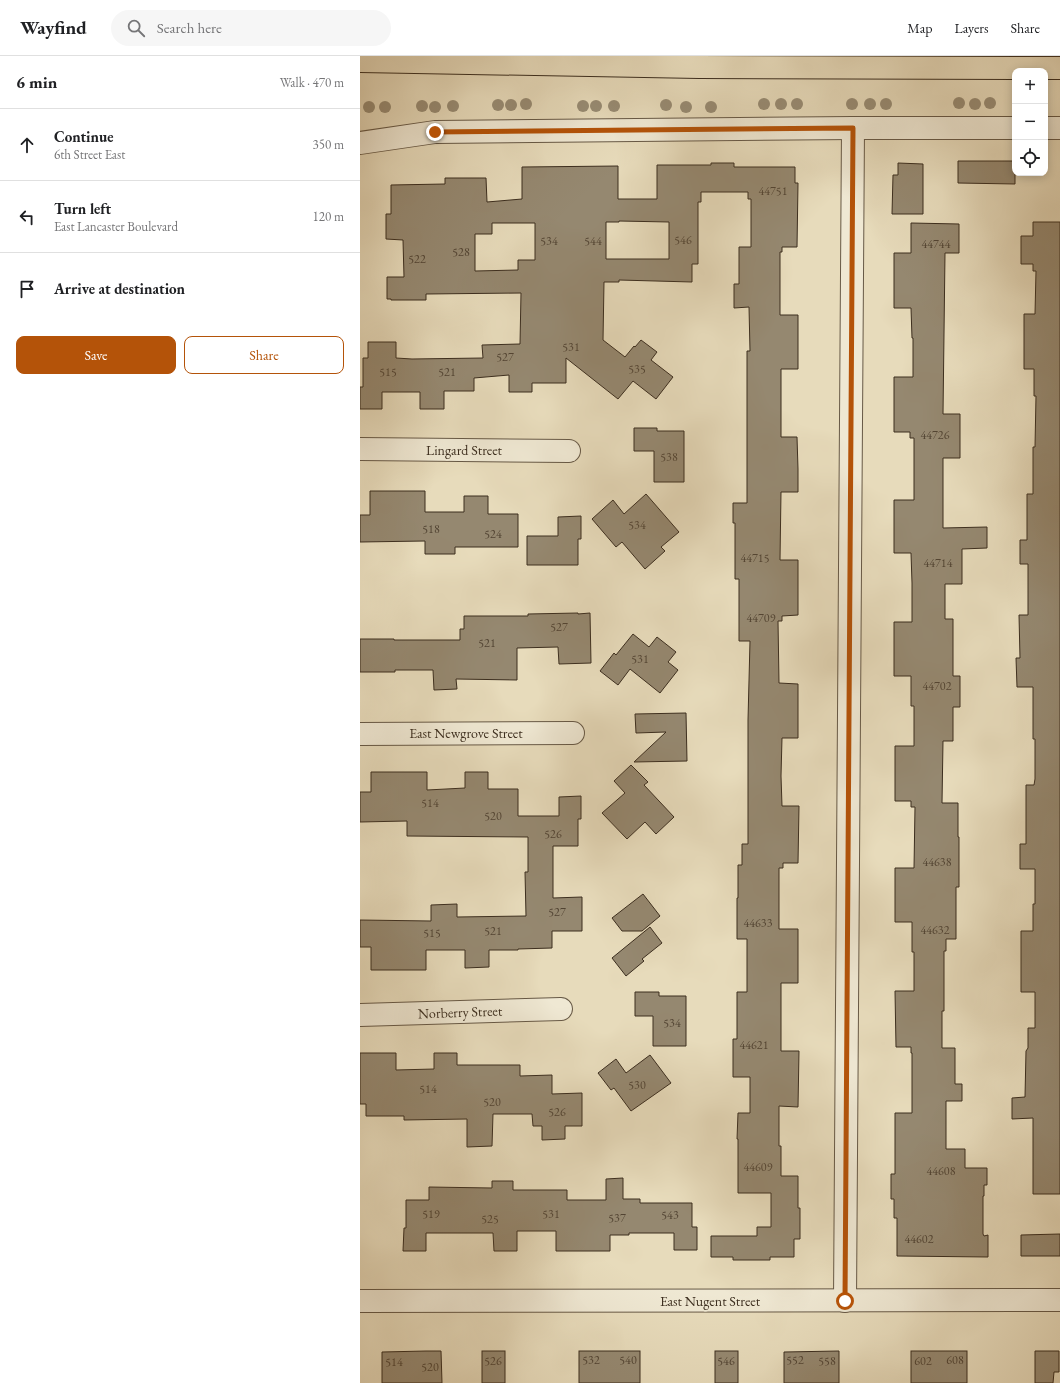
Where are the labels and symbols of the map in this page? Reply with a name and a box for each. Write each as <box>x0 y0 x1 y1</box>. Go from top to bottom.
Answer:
route end <box>426 123 444 141</box>
house number: 44751 <box>759 183 788 199</box>
house number: 546 <box>674 232 692 248</box>
house number: 534 <box>540 233 558 249</box>
house number: 544 <box>584 233 602 249</box>
house number: 44744 <box>922 236 951 252</box>
house number: 528 <box>452 244 470 260</box>
house number: 522 <box>408 251 426 267</box>
house number: 531 <box>562 339 580 355</box>
house number: 527 <box>496 349 514 365</box>
house number: 535 <box>628 361 646 377</box>
house number: 515 <box>379 364 397 380</box>
house number: 521 <box>438 364 456 380</box>
house number: 44726 <box>921 427 950 443</box>
street label: Lingard Street <box>426 441 503 459</box>
house number: 538 <box>660 449 678 465</box>
house number: 534 <box>628 517 646 533</box>
house number: 518 <box>422 521 440 537</box>
house number: 524 <box>484 526 502 542</box>
house number: 44715 <box>741 550 770 566</box>
house number: 44714 <box>924 555 953 571</box>
house number: 44709 <box>747 610 776 626</box>
house number: 527 <box>550 619 568 635</box>
house number: 521 <box>478 635 496 651</box>
house number: 531 <box>631 651 649 667</box>
house number: 44702 <box>923 678 952 694</box>
street label: East Newgrove Street <box>409 724 523 742</box>
house number: 514 <box>421 795 439 811</box>
house number: 520 <box>484 808 502 824</box>
house number: 526 <box>544 826 562 842</box>
house number: 44638 <box>923 854 952 870</box>
house number: 527 <box>548 904 566 920</box>
house number: 44633 <box>744 915 773 931</box>
house number: 44632 <box>921 922 950 938</box>
house number: 521 <box>484 923 502 939</box>
house number: 515 <box>423 925 441 941</box>
street label: Norberry Street <box>418 1002 503 1022</box>
house number: 534 <box>663 1015 681 1031</box>
house number: 44621 <box>740 1037 769 1053</box>
house number: 530 <box>628 1077 646 1093</box>
house number: 514 <box>419 1081 437 1097</box>
house number: 520 <box>483 1094 501 1110</box>
house number: 526 <box>548 1104 566 1120</box>
house number: 44609 <box>744 1159 773 1175</box>
house number: 44608 <box>927 1163 956 1179</box>
house number: 519 <box>422 1206 440 1222</box>
house number: 531 <box>542 1206 560 1222</box>
house number: 543 <box>661 1207 679 1223</box>
house number: 537 <box>608 1210 626 1226</box>
house number: 525 <box>481 1211 499 1227</box>
house number: 44602 <box>905 1231 934 1247</box>
street label: East Nugent Street <box>660 1292 761 1310</box>
route start <box>836 1292 854 1310</box>
house number: 532 <box>582 1352 600 1368</box>
house number: 540 <box>619 1352 637 1368</box>
house number: 552 <box>786 1352 804 1368</box>
house number: 608 <box>946 1352 964 1368</box>
house number: 526 <box>484 1353 502 1369</box>
house number: 546 <box>717 1353 735 1369</box>
house number: 558 <box>818 1353 836 1369</box>
house number: 602 <box>914 1353 932 1369</box>
house number: 514 <box>385 1354 403 1370</box>
house number: 520 <box>421 1359 439 1375</box>

